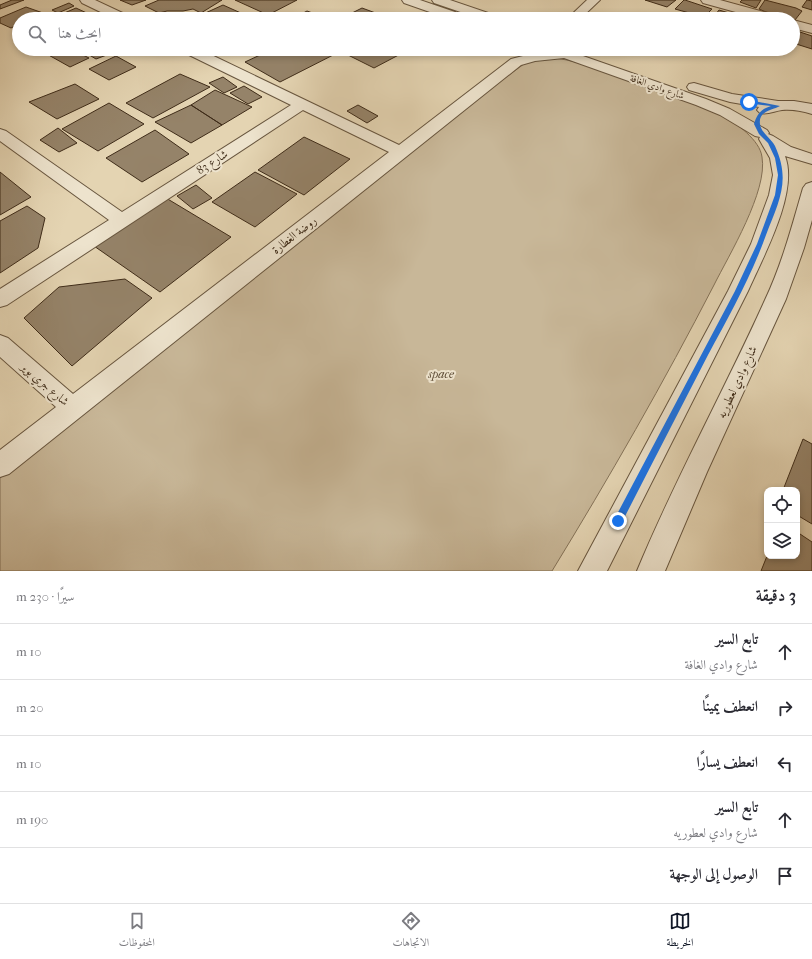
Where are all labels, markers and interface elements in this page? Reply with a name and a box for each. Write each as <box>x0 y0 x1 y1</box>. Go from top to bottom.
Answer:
search box <box>12 12 800 56</box>
icon: search <box>26 23 48 45</box>
text: ابحث هنا <box>58 24 101 42</box>
street label: شارع وادي الغافة <box>627 72 686 105</box>
route start <box>740 93 758 111</box>
street label: شارع 83 <box>194 147 233 181</box>
street label: روضة الغطارة <box>269 213 320 258</box>
street label: شارع وادي لعطوريه <box>714 343 764 422</box>
street label: شارع جري بوير <box>14 358 72 412</box>
park label: space <box>427 367 455 381</box>
map controls <box>764 487 800 559</box>
button: locate <box>764 487 800 523</box>
route end <box>609 512 627 530</box>
button: layers <box>764 523 800 559</box>
text: 3 دقيقة <box>756 585 796 605</box>
text: سيرًا · 230 m <box>16 589 74 604</box>
text: تابع السير <box>716 630 758 648</box>
icon: ahead <box>774 641 796 663</box>
text: 10 m <box>16 644 41 659</box>
text: شارع وادي الغافة <box>684 657 758 672</box>
text: انعطف يمينًا <box>703 697 758 715</box>
icon: right <box>774 697 796 719</box>
text: 20 m <box>16 700 43 715</box>
text: انعطف يسارًا <box>697 753 758 771</box>
icon: left <box>774 753 796 775</box>
text: 10 m <box>16 756 41 771</box>
text: تابع السير <box>716 798 758 816</box>
icon: ahead <box>774 809 796 831</box>
text: 190 m <box>16 812 48 827</box>
text: شارع وادي لعطوريه <box>673 825 758 840</box>
text: الوصول إلى الوجهة <box>669 865 758 883</box>
icon: arrive <box>774 865 796 887</box>
tab: المحفوظات <box>119 910 155 953</box>
tab: الاتجاهات <box>392 910 429 953</box>
tab: الخريطة <box>667 910 693 953</box>

